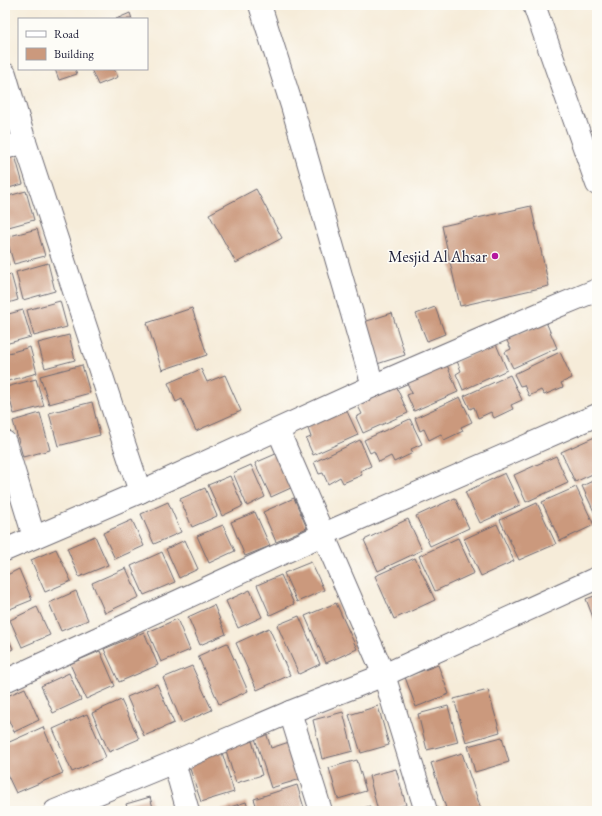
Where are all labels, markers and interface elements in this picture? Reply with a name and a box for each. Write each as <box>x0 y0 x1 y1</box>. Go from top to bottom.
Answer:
legend <box>18 18 148 70</box>
text: Road <box>54 26 80 42</box>
text: Building <box>54 46 95 62</box>
place label: Mesjid Al Ahsar <box>388 246 488 267</box>
marker: Mesjid Al Ahsar <box>490 251 500 261</box>

